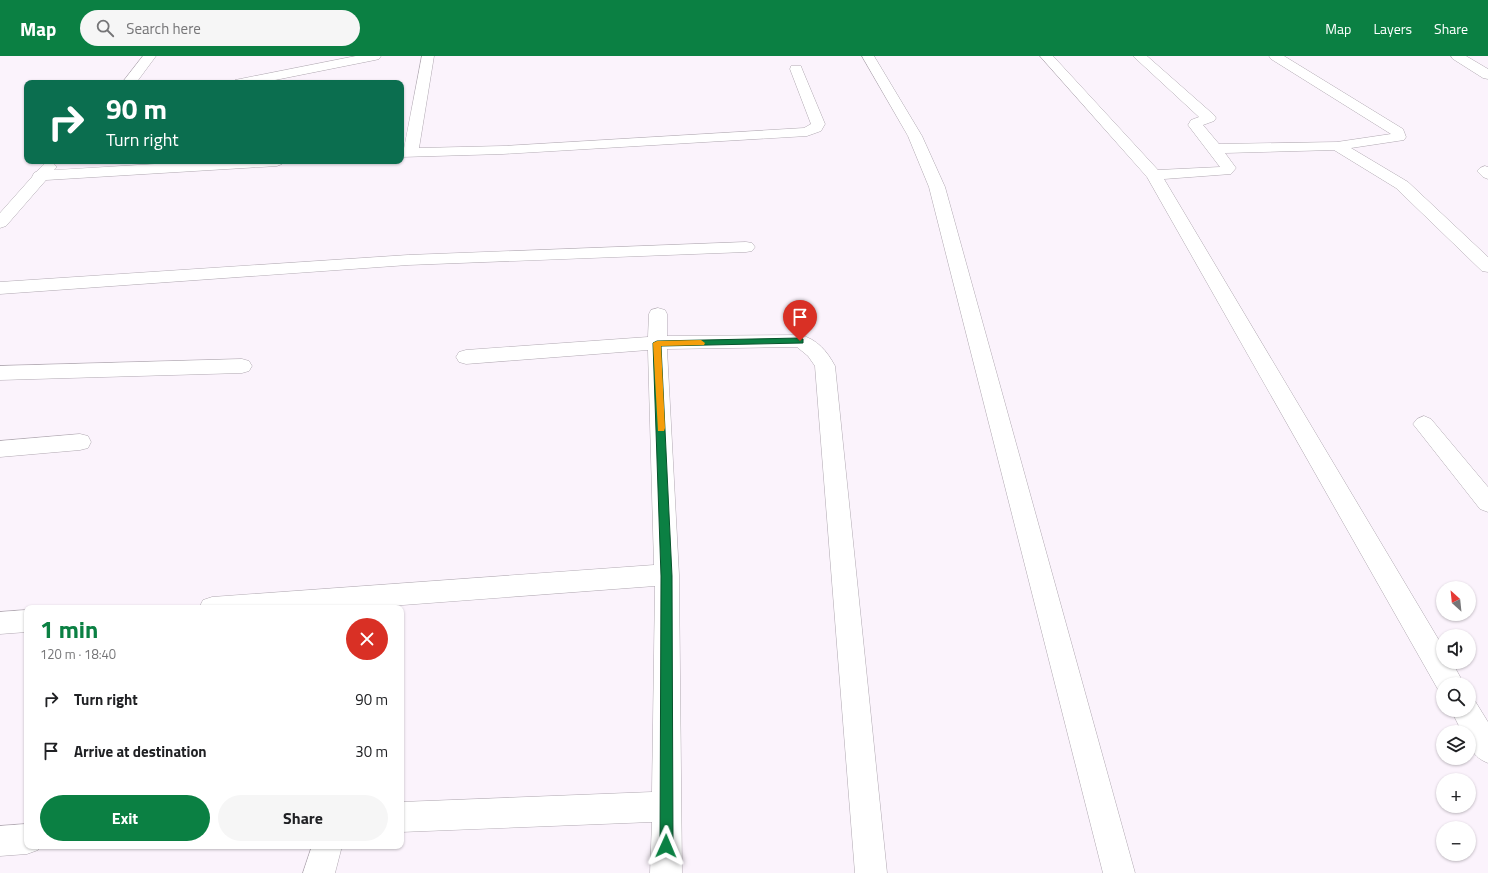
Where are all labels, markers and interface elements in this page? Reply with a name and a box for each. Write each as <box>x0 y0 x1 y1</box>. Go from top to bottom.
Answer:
search box <box>80 10 360 46</box>
text: Map <box>20 14 56 43</box>
icon: search <box>94 17 116 39</box>
text: Search here <box>126 17 201 40</box>
text: Map <box>1325 18 1351 39</box>
text: Layers <box>1373 18 1412 39</box>
text: Share <box>1434 18 1468 39</box>
text: 90 m <box>106 87 167 130</box>
icon: right <box>40 96 92 148</box>
text: Turn right <box>106 126 179 153</box>
pin <box>783 300 817 341</box>
icon: arrive <box>789 306 811 328</box>
north arrow <box>1436 581 1476 621</box>
map controls <box>1436 581 1476 861</box>
text: 1 min <box>40 611 98 647</box>
button: close <box>346 618 388 660</box>
button: sound <box>1436 629 1476 669</box>
text: 120 m · 18:40 <box>40 644 116 664</box>
button: search <box>1436 677 1476 717</box>
icon: right <box>40 688 62 710</box>
text: Turn right <box>74 688 138 711</box>
text: 90 m <box>355 688 388 711</box>
button: layers <box>1436 725 1476 765</box>
icon: arrive <box>40 740 62 762</box>
text: Arrive at destination <box>74 740 207 763</box>
text: 30 m <box>355 740 388 763</box>
button: + <box>1436 773 1476 813</box>
button: Exit <box>40 795 210 841</box>
button: Share <box>218 795 388 841</box>
button: − <box>1436 821 1476 861</box>
position arrow <box>645 825 687 867</box>

